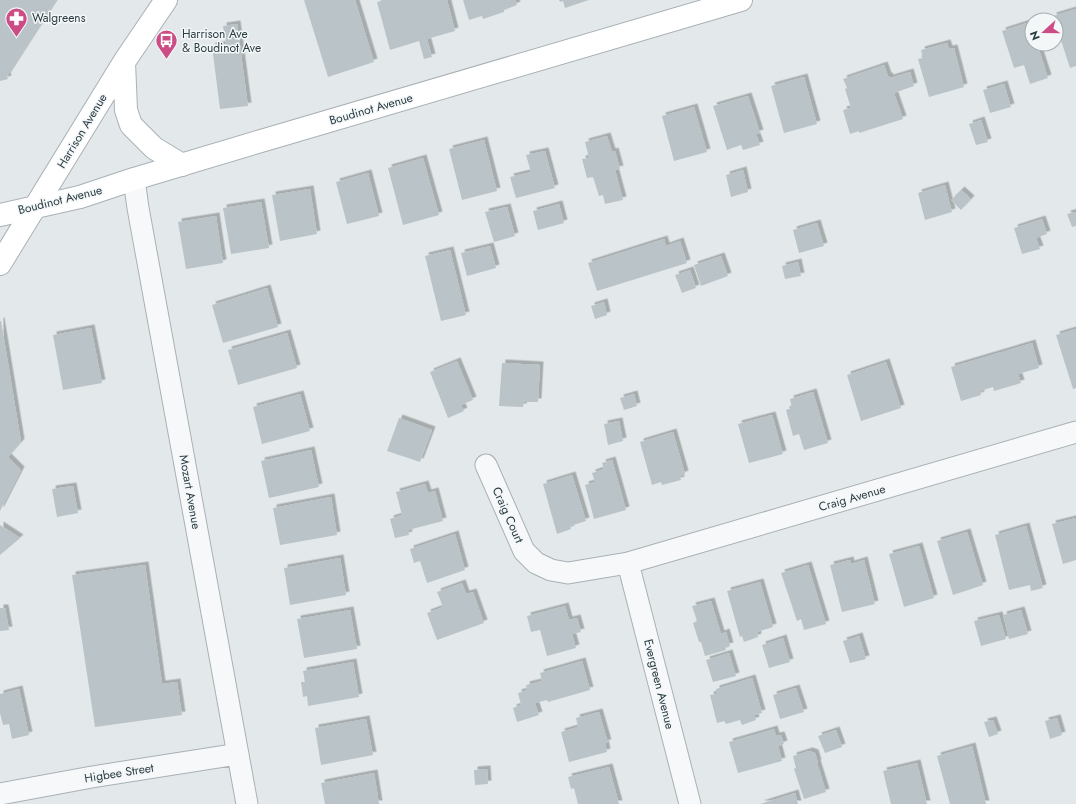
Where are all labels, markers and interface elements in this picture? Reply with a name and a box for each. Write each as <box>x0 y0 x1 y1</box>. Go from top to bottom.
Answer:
pharmacy icon: Walgreens <box>3 5 29 38</box>
place label: Walgreens <box>32 9 86 27</box>
north arrow <box>1024 12 1064 52</box>
place label: Harrison Ave & Boudinot Ave <box>182 25 261 57</box>
bus stop icon: Harrison Ave & Boudinot Ave <box>154 28 180 61</box>
text: N <box>1026 29 1044 43</box>
street label: Boudinot Avenue <box>327 88 415 130</box>
street label: Harrison Avenue <box>53 90 111 172</box>
street label: Boudinot Avenue <box>16 181 104 219</box>
street label: Mozart Avenue <box>175 453 205 531</box>
street label: Craig Avenue <box>816 480 888 516</box>
street label: Craig Court <box>488 484 528 546</box>
street label: Evergreen Avenue <box>639 637 679 731</box>
street label: Higbee Street <box>83 759 155 787</box>

